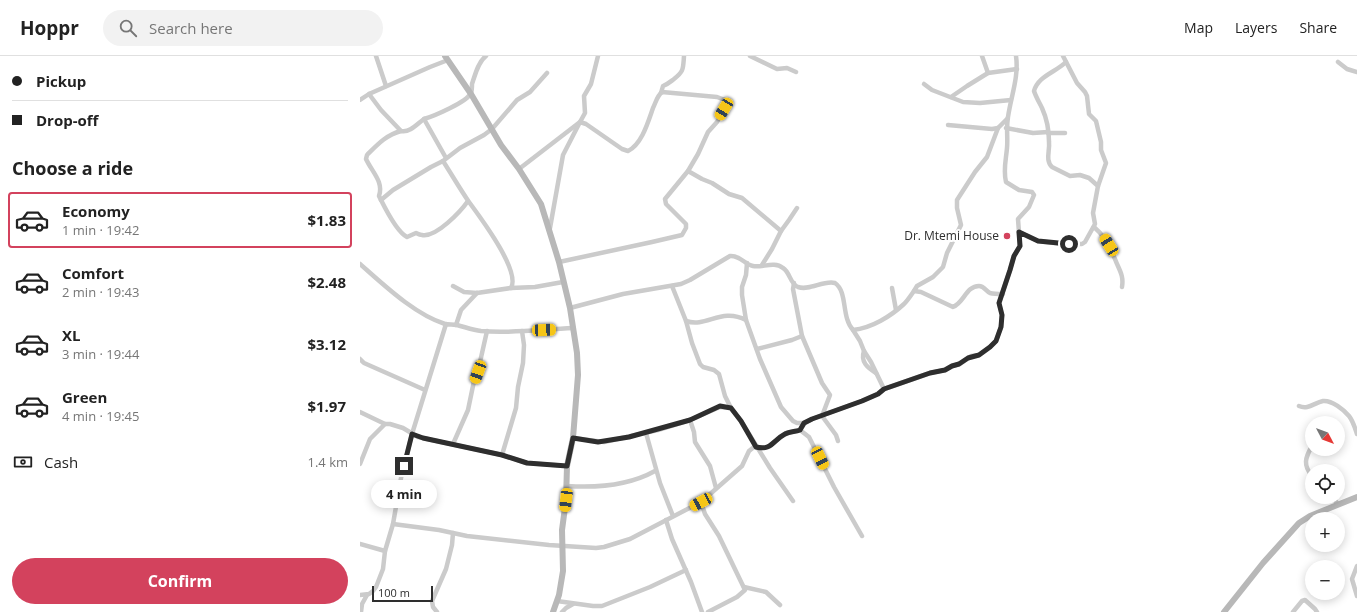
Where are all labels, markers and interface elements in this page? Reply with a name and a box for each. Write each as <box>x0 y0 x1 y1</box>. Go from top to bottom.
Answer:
search box <box>103 10 383 46</box>
text: Hoppr <box>20 15 79 41</box>
icon: search <box>117 17 139 39</box>
text: Search here <box>149 18 233 38</box>
text: Map <box>1184 18 1213 37</box>
text: Layers <box>1235 18 1277 37</box>
text: Share <box>1299 18 1337 37</box>
text: Pickup <box>36 71 86 91</box>
car <box>713 96 735 122</box>
text: Drop-off <box>36 110 98 130</box>
text: Choose a ride <box>12 156 133 180</box>
text: Economy <box>62 201 130 221</box>
icon: car <box>14 202 50 238</box>
text: $1.83 <box>307 210 346 230</box>
text: 1 min · 19:42 <box>62 221 139 239</box>
place label: Dr. Mtemi House <box>904 227 999 244</box>
marker: Dr. Mtemi House <box>1002 231 1012 241</box>
car <box>1098 232 1120 258</box>
route start <box>1060 235 1078 253</box>
text: Comfort <box>62 263 124 283</box>
icon: car <box>14 264 50 300</box>
text: $2.48 <box>307 272 346 292</box>
text: 2 min · 19:43 <box>62 283 139 301</box>
car <box>532 324 556 336</box>
text: XL <box>62 325 80 345</box>
icon: car <box>14 326 50 362</box>
text: $3.12 <box>307 334 346 354</box>
text: 3 min · 19:44 <box>62 345 139 363</box>
car <box>468 359 488 385</box>
text: Green <box>62 387 107 407</box>
icon: car <box>14 388 50 424</box>
text: $1.97 <box>307 396 346 416</box>
text: 4 min · 19:45 <box>62 407 139 425</box>
north arrow <box>1305 416 1345 456</box>
map controls <box>1305 416 1345 600</box>
car <box>809 445 831 471</box>
icon: cash <box>12 451 34 473</box>
text: Cash <box>44 452 78 472</box>
text: 1.4 km <box>307 453 348 471</box>
route end <box>395 457 413 475</box>
button: locate <box>1305 464 1345 504</box>
callout: 4 min <box>371 480 437 508</box>
text: 4 min <box>386 485 422 503</box>
car <box>559 487 573 513</box>
car <box>688 491 714 513</box>
button: + <box>1305 512 1345 552</box>
button: Confirm <box>12 558 348 604</box>
button: − <box>1305 560 1345 600</box>
scale bar <box>372 584 433 603</box>
text: 100 m <box>378 585 410 600</box>

